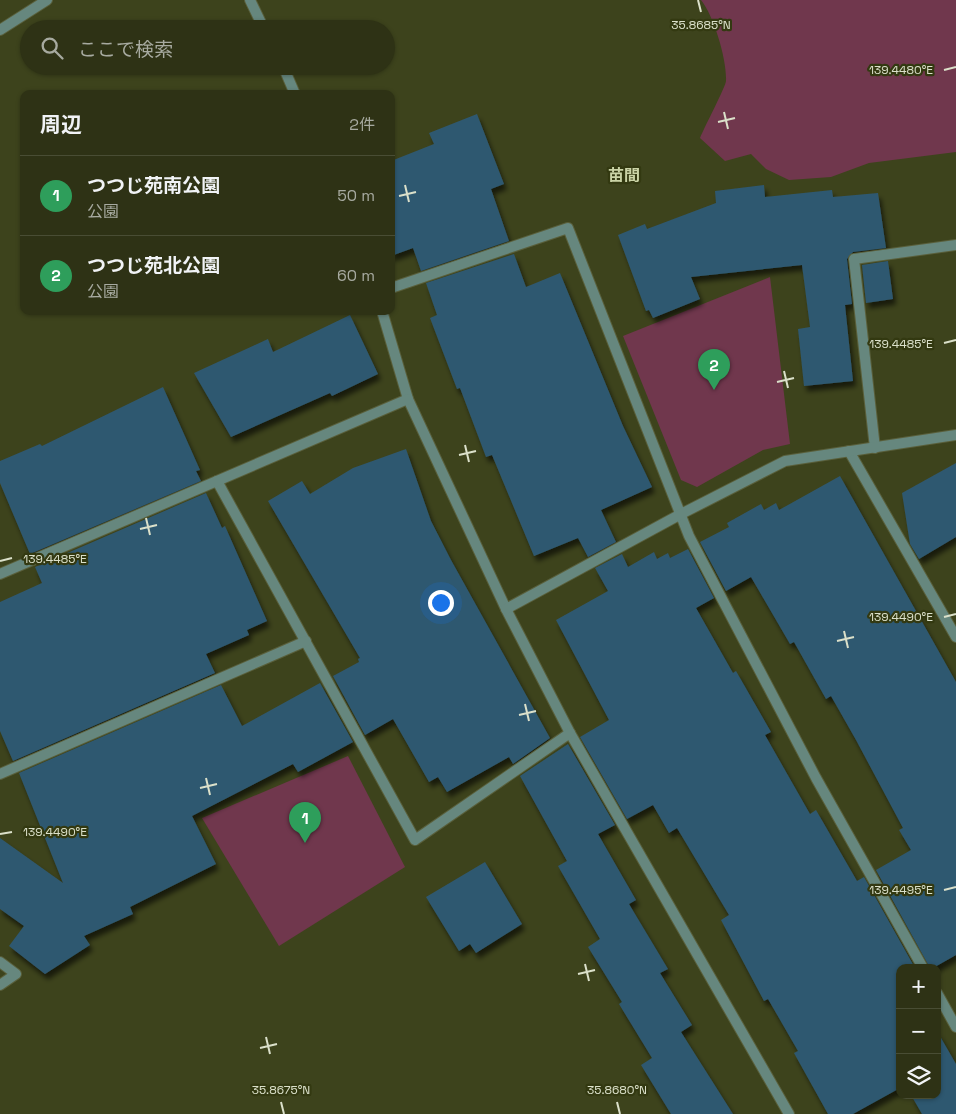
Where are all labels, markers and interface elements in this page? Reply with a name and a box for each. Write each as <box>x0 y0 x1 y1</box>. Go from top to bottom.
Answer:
text: 35.8685°N <box>671 17 731 33</box>
search box <box>20 20 395 75</box>
icon: search <box>38 34 66 62</box>
text: ここで検索 <box>78 37 173 62</box>
text: 139.4480°E <box>869 62 933 78</box>
text: 周辺 <box>40 111 82 138</box>
text: 2件 <box>349 114 375 135</box>
district label: 苗間 <box>608 165 640 186</box>
text: つつじ苑南公園 <box>87 173 220 198</box>
text: 1 <box>52 185 60 206</box>
text: 50 m <box>337 185 375 206</box>
text: 公園 <box>87 201 119 222</box>
text: つつじ苑北公園 <box>87 253 220 278</box>
text: 2 <box>51 265 61 286</box>
text: 60 m <box>337 265 375 286</box>
text: 公園 <box>87 281 119 302</box>
text: 139.4485°E <box>869 336 933 352</box>
pin: 2 <box>698 349 730 390</box>
text: 139.4485°E <box>23 551 87 567</box>
your location <box>428 590 454 616</box>
text: 139.4490°E <box>869 609 933 625</box>
pin: 1 <box>289 802 321 843</box>
text: 139.4490°E <box>23 824 87 840</box>
text: 139.4495°E <box>869 882 933 898</box>
map controls <box>896 964 941 1099</box>
button: + <box>896 964 941 1009</box>
button: − <box>896 1009 941 1054</box>
button: layers <box>896 1054 941 1099</box>
text: 35.8675°N <box>252 1082 310 1098</box>
text: 35.8680°N <box>587 1082 647 1098</box>

